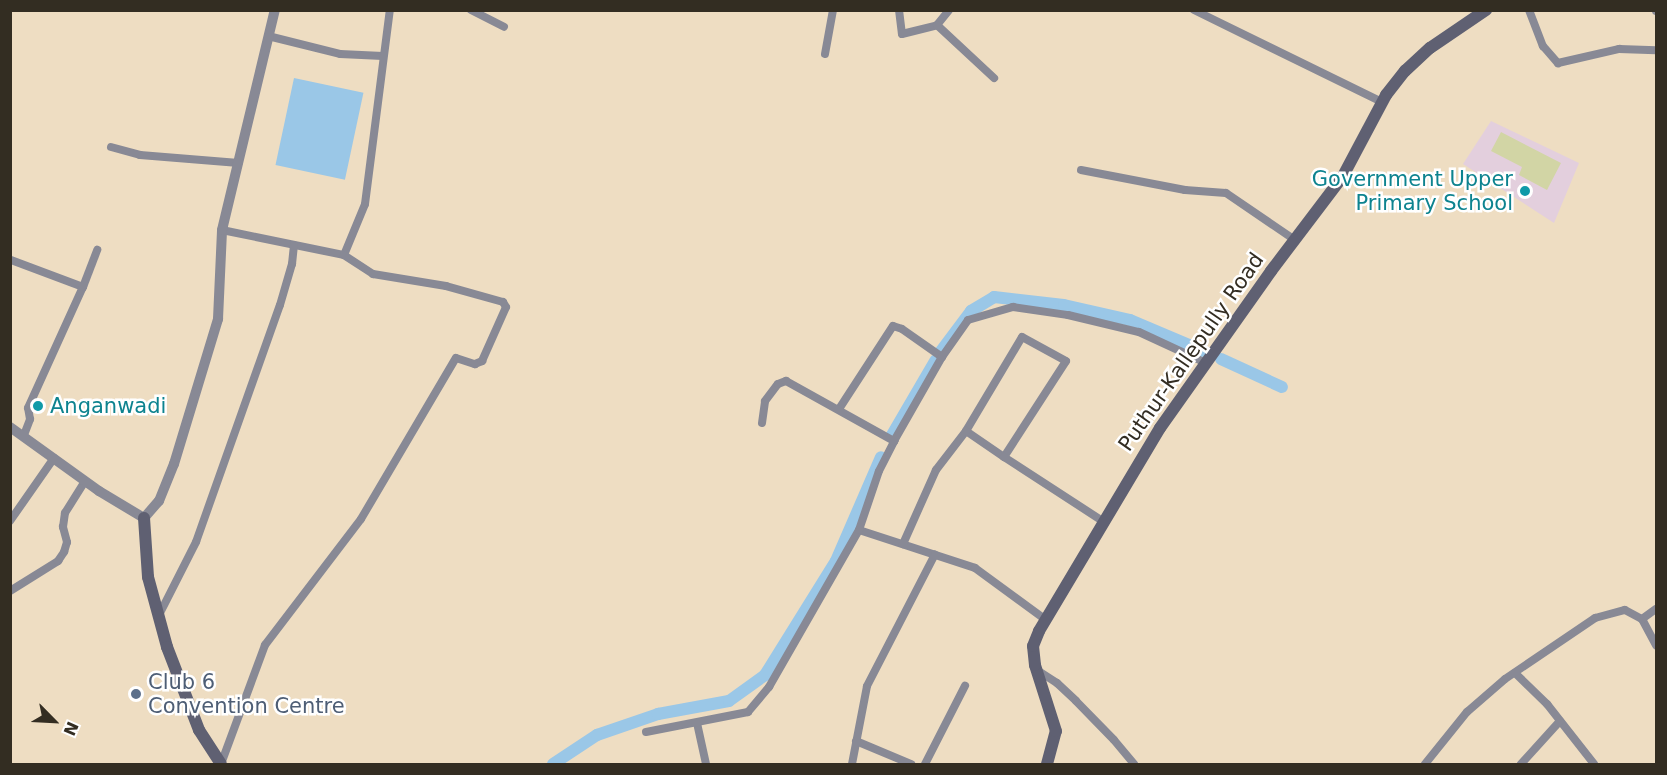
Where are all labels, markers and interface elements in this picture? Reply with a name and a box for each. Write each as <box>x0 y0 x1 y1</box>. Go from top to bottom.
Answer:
place label: Government Upper Primary School <box>1312 166 1513 216</box>
marker: Government Upper Primary School <box>1518 184 1532 198</box>
street label: Puthur-Kallepully Road <box>1113 248 1269 456</box>
place label: Anganwadi <box>50 393 166 419</box>
marker: Anganwadi <box>31 399 45 413</box>
place label: Club 6 Convention Centre <box>148 669 345 719</box>
marker: Club 6 Convention Centre <box>129 687 143 701</box>
north arrow <box>24 691 84 751</box>
text: N <box>60 719 82 738</box>

